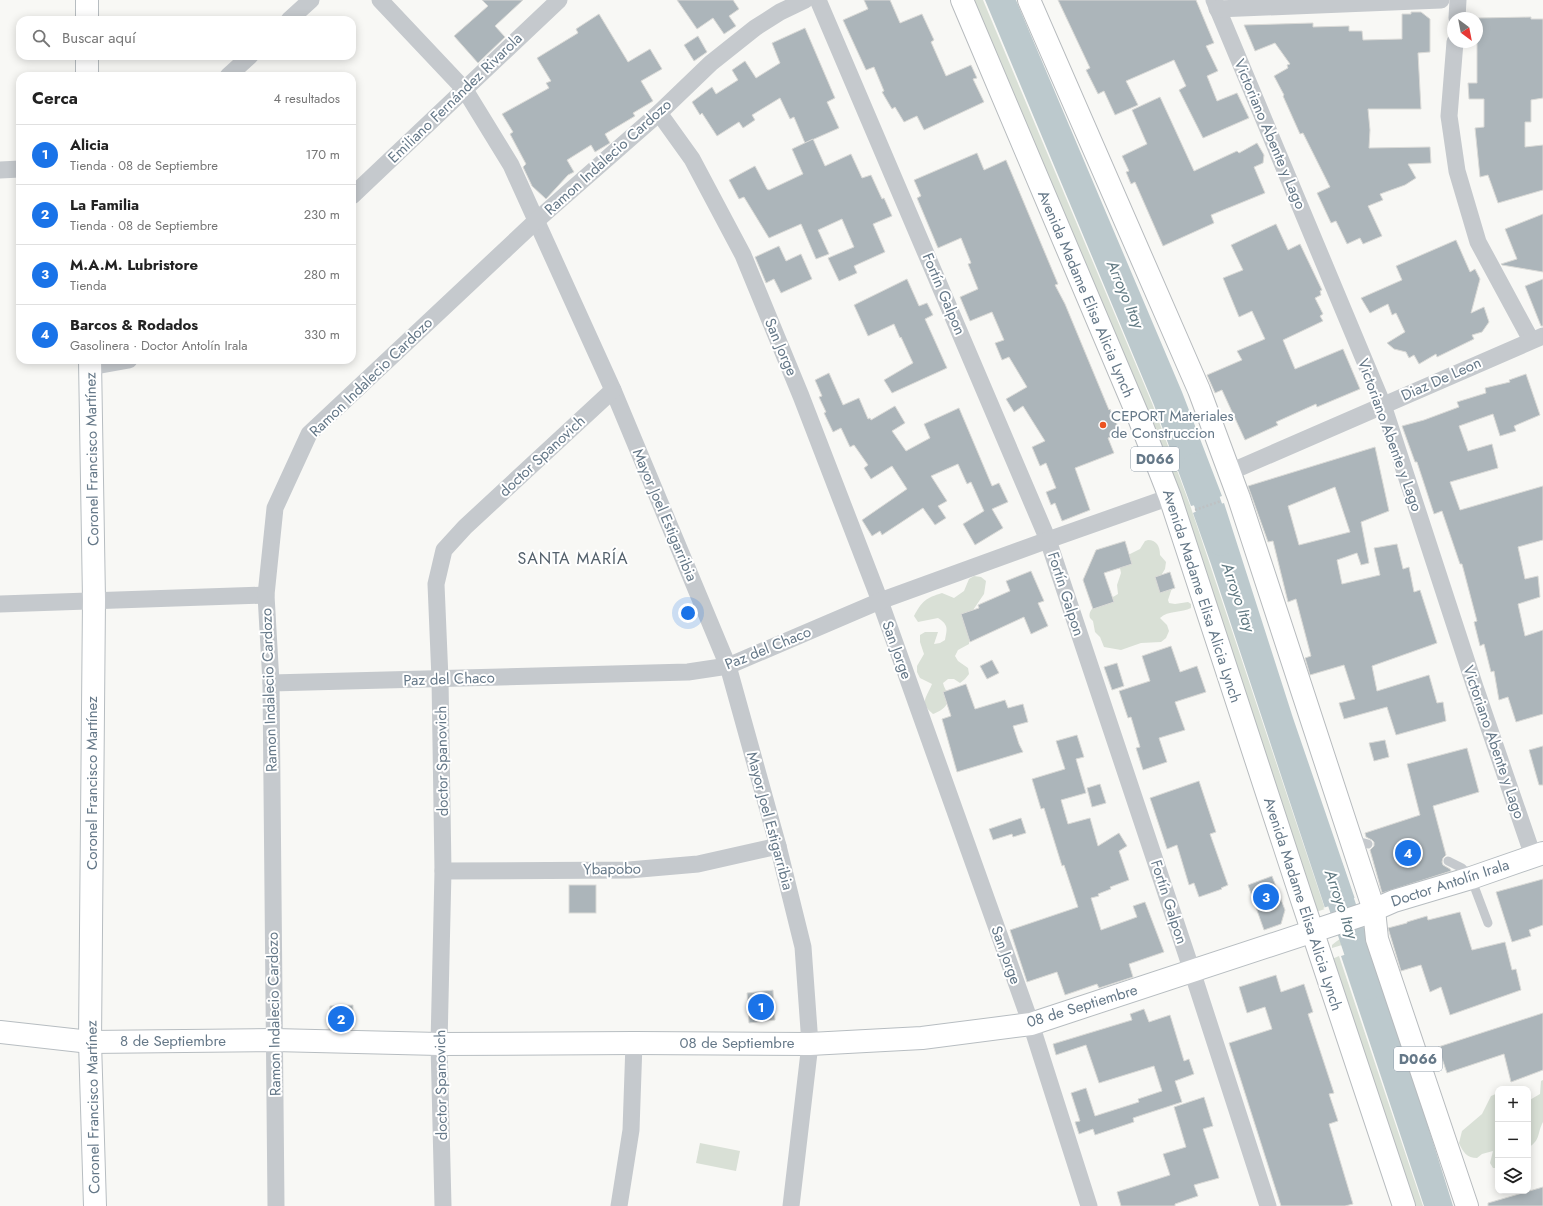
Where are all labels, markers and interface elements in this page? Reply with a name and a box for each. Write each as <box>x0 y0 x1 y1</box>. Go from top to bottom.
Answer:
north arrow <box>1447 12 1483 48</box>
search box <box>16 16 356 60</box>
icon: search <box>30 27 52 49</box>
text: Buscar aquí <box>62 27 136 49</box>
street label: Emiliano Fernández Rivarola <box>383 28 527 168</box>
street label: Victoriano Abente y Lago <box>1228 55 1312 213</box>
text: Cerca <box>32 86 78 110</box>
text: 4 resultados <box>273 89 340 108</box>
street label: Ramon Indalecio Cardozo <box>540 94 676 220</box>
text: Alicia <box>70 134 109 156</box>
text: 1 <box>42 145 48 164</box>
text: 170 m <box>305 145 340 164</box>
text: Tienda · 08 de Septiembre <box>70 156 218 175</box>
street label: Avenida Madame Elisa Alicia Lynch <box>1032 187 1140 401</box>
text: La Familia <box>70 194 139 216</box>
text: 2 <box>41 205 49 224</box>
text: 230 m <box>304 205 340 224</box>
text: Tienda · 08 de Septiembre <box>70 216 218 235</box>
street label: Fortín Galpon <box>917 250 971 338</box>
text: M.A.M. Lubristore <box>70 254 198 276</box>
water label: Arroyo Itay <box>1101 256 1151 333</box>
text: 3 <box>41 265 49 284</box>
text: 280 m <box>304 265 340 284</box>
text: Tienda <box>70 276 107 295</box>
street label: Ramon Indalecio Cardozo <box>304 312 438 442</box>
text: Barcos & Rodados <box>70 314 198 336</box>
street label: San Jorge <box>759 315 803 380</box>
text: 4 <box>40 325 50 344</box>
text: 330 m <box>304 325 340 344</box>
text: Gasolinera · Doctor Antolín Irala <box>70 336 248 355</box>
street label: Diaz De Leon <box>1397 352 1485 406</box>
street label: Victoriano Abente y Lago <box>1352 355 1428 515</box>
street label: Coronel Francisco Martínez <box>79 372 105 546</box>
place label: CEPORT Materiales de Construccion <box>1111 405 1234 444</box>
street label: doctor Spanovich <box>494 410 590 502</box>
marker: CEPORT Materiales de Construccion <box>1098 420 1108 430</box>
street label: Mayor Joel Estigarribia <box>627 445 703 585</box>
road number: D066 <box>1131 447 1179 471</box>
street label: Avenida Madame Elisa Alicia Lynch <box>1157 486 1247 706</box>
district label: SANTA MARÍA <box>518 547 628 570</box>
street label: Fortín Galpon <box>1042 549 1090 639</box>
water label: Arroyo Itay <box>1216 558 1261 636</box>
your location <box>678 603 698 623</box>
street label: Ramon Indalecio Cardozo <box>255 608 283 772</box>
street label: San Jorge <box>876 618 918 683</box>
street label: Paz del Chaco <box>722 621 814 675</box>
street label: Victoriano Abente y Lago <box>1457 662 1531 822</box>
street label: Paz del Chaco <box>403 666 495 692</box>
street label: Coronel Francisco Martínez <box>81 696 103 870</box>
street label: doctor Spanovich <box>430 705 454 817</box>
street label: Mayor Joel Estigarribia <box>741 749 799 893</box>
street label: Avenida Madame Elisa Alicia Lynch <box>1258 794 1348 1014</box>
pin: 4 <box>1395 838 1421 868</box>
street label: Doctor Antolín Irala <box>1388 854 1512 912</box>
street label: Ybapobo <box>583 857 641 881</box>
street label: Fortín Galpon <box>1145 857 1193 947</box>
water label: Arroyo Itay <box>1319 865 1364 943</box>
pin: 3 <box>1253 882 1279 912</box>
street label: San Jorge <box>985 923 1027 988</box>
street label: Ramon Indalecio Cardozo <box>262 932 286 1096</box>
street label: 08 de Septiembre <box>1024 979 1140 1033</box>
pin: 1 <box>748 992 774 1022</box>
pin: 2 <box>328 1004 354 1034</box>
street label: Coronel Francisco Martínez <box>80 1020 106 1194</box>
street label: doctor Spanovich <box>429 1029 453 1141</box>
street label: 8 de Septiembre <box>120 1030 226 1052</box>
street label: 08 de Septiembre <box>679 1032 795 1054</box>
road number: D066 <box>1394 1047 1442 1071</box>
map controls <box>1495 1086 1531 1194</box>
button: + <box>1495 1086 1531 1122</box>
button: − <box>1495 1122 1531 1158</box>
button: layers <box>1495 1158 1531 1194</box>

